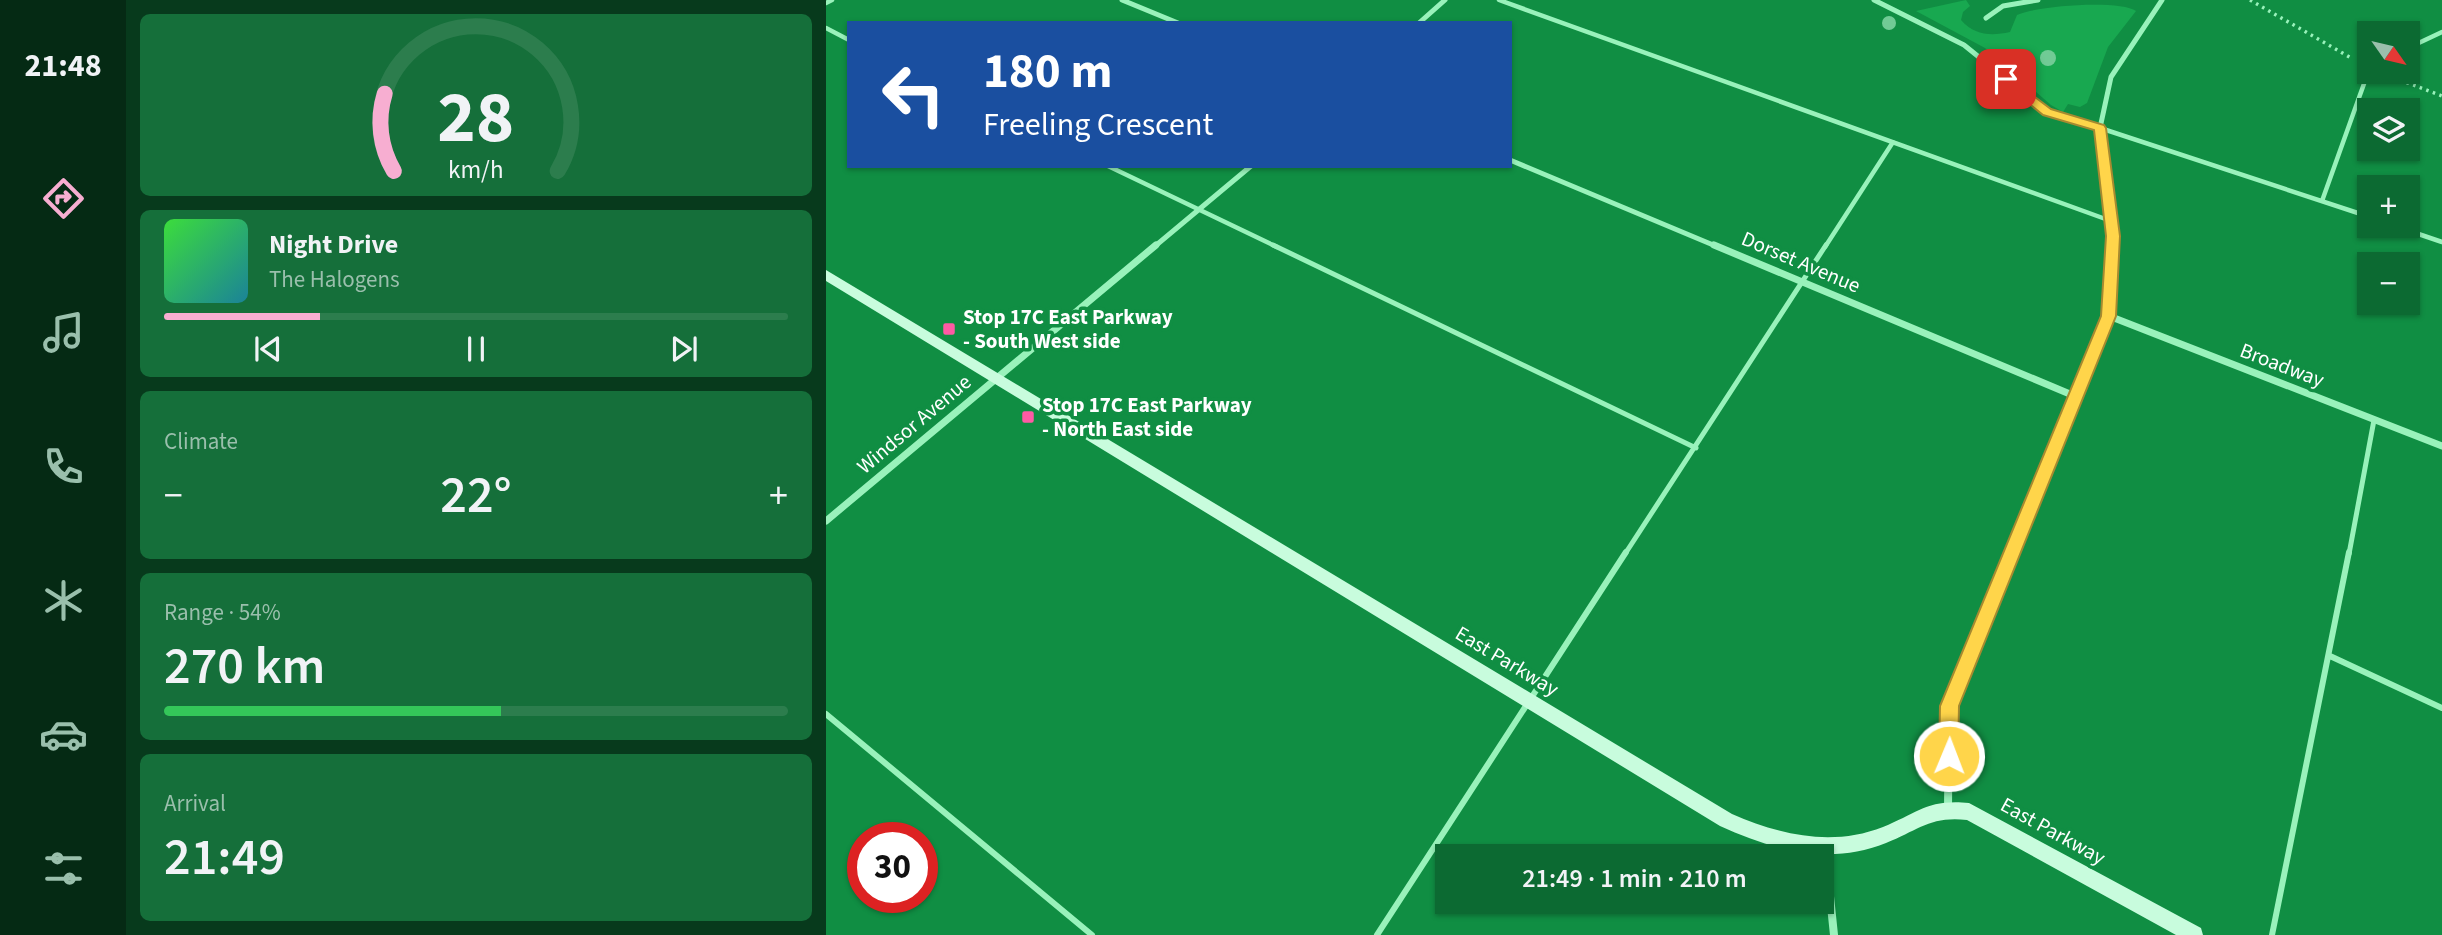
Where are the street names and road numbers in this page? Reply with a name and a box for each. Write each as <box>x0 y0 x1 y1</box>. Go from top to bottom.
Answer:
street label: Dorset Avenue <box>1737 223 1865 301</box>
street label: Broadway <box>2236 335 2329 395</box>
street label: Windsor Avenue <box>850 367 978 481</box>
street label: East Parkway <box>1450 618 1565 704</box>
street label: East Parkway <box>1995 790 2111 872</box>

